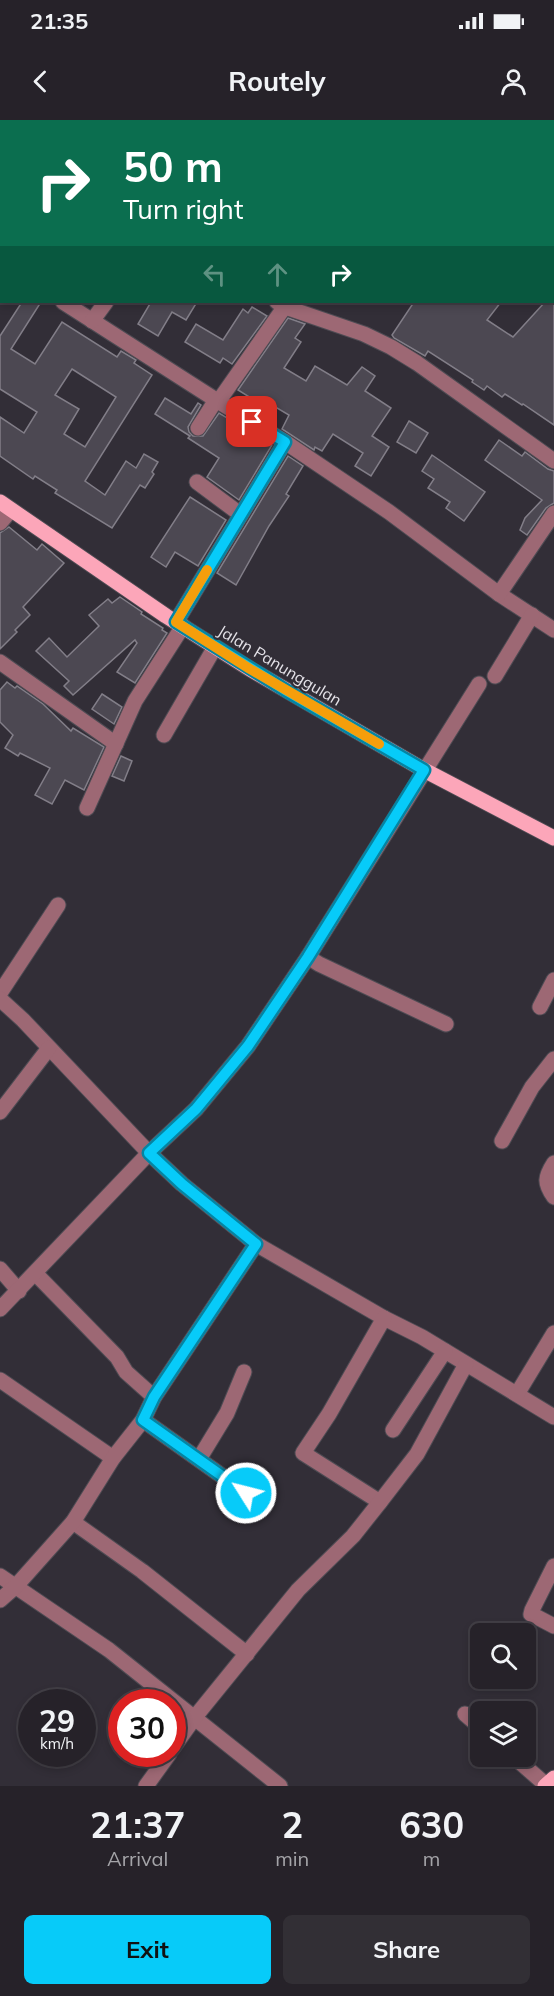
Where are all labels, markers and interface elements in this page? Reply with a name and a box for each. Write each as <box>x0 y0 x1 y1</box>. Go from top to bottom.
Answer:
text: 21:35 <box>30 7 88 35</box>
text: Routely <box>228 64 326 98</box>
icon: back <box>24 65 57 98</box>
icon: person <box>497 65 530 98</box>
text: 50 m <box>123 140 223 193</box>
icon: right <box>24 144 102 222</box>
text: Turn right <box>123 192 243 226</box>
icon: left <box>198 258 231 291</box>
icon: ahead <box>261 258 294 291</box>
icon: right <box>324 258 357 291</box>
pin <box>226 396 277 447</box>
icon: arrive <box>235 405 268 438</box>
street label: Jalan Panunggulan <box>215 620 345 710</box>
position arrow <box>214 1461 278 1525</box>
map controls <box>470 1623 536 1767</box>
button: search <box>470 1623 536 1689</box>
speed limit sign: 30 <box>108 1689 186 1767</box>
button: layers <box>470 1701 536 1767</box>
text: 29 <box>39 1702 75 1740</box>
text: km/h <box>40 1734 74 1753</box>
text: 21:37 <box>90 1802 185 1847</box>
text: 2 <box>281 1802 303 1847</box>
text: 630 <box>399 1802 464 1847</box>
text: Arrival <box>107 1846 168 1871</box>
text: min <box>275 1846 309 1871</box>
text: m <box>423 1846 440 1871</box>
button: Exit <box>24 1915 271 1984</box>
button: Share <box>283 1915 530 1984</box>

